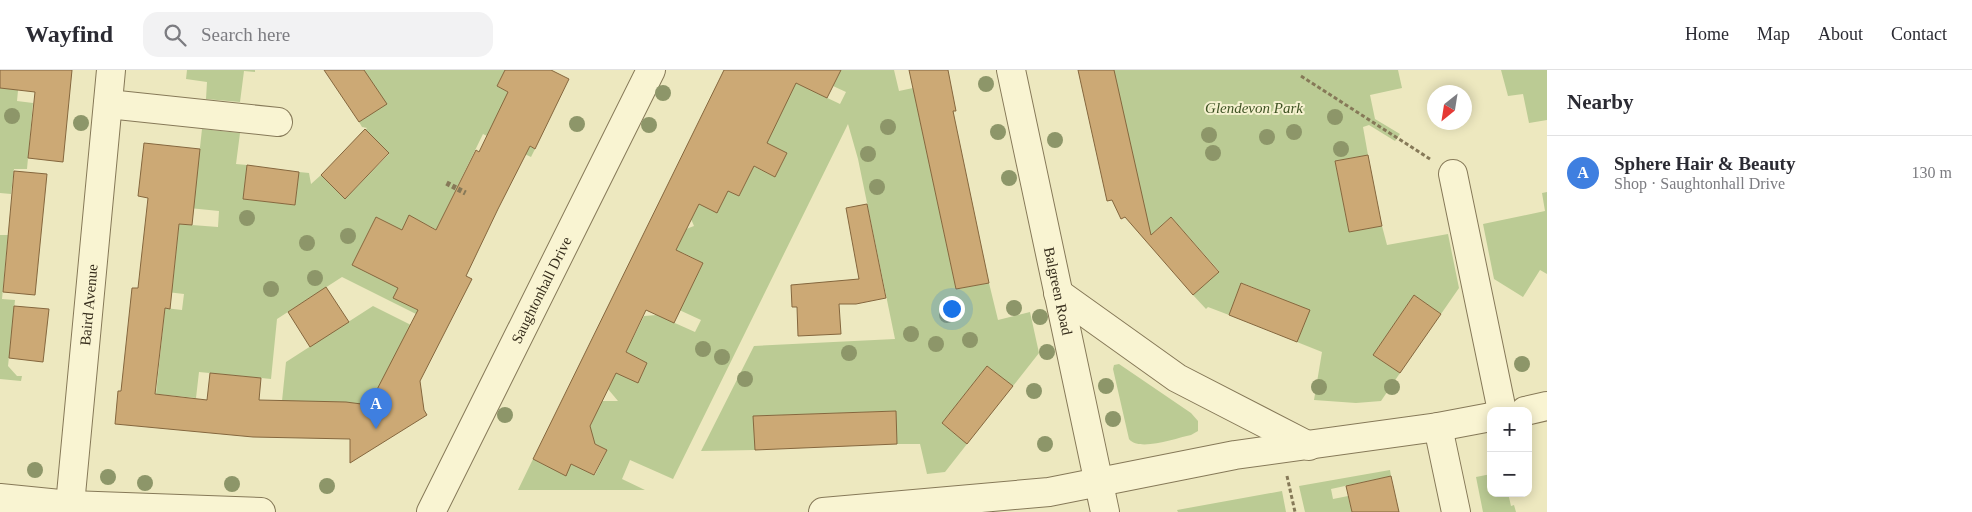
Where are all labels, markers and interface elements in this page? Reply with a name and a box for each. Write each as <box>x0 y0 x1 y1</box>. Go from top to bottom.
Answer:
search box <box>143 12 493 57</box>
text: Wayfind <box>25 21 113 47</box>
icon: search <box>161 21 189 49</box>
text: Search here <box>201 24 290 45</box>
text: Home <box>1685 24 1729 44</box>
text: Map <box>1757 24 1790 44</box>
text: About <box>1818 24 1863 44</box>
text: Contact <box>1891 24 1947 44</box>
north arrow <box>1427 85 1472 130</box>
text: Nearby <box>1567 90 1634 114</box>
park label: Glendevon Park <box>1205 100 1303 116</box>
text: Sphere Hair & Beauty <box>1614 153 1795 174</box>
text: A <box>1577 164 1589 181</box>
text: 130 m <box>1912 164 1952 181</box>
text: Shop · Saughtonhall Drive <box>1614 175 1785 192</box>
street label: Saughtonhall Drive <box>508 234 575 346</box>
street label: Balgreen Road <box>1041 246 1075 337</box>
street label: Baird Avenue <box>77 263 101 346</box>
your location <box>939 296 965 322</box>
pin: A <box>360 388 392 429</box>
map controls <box>1487 407 1532 497</box>
button: + <box>1487 407 1532 452</box>
button: − <box>1487 452 1532 497</box>

